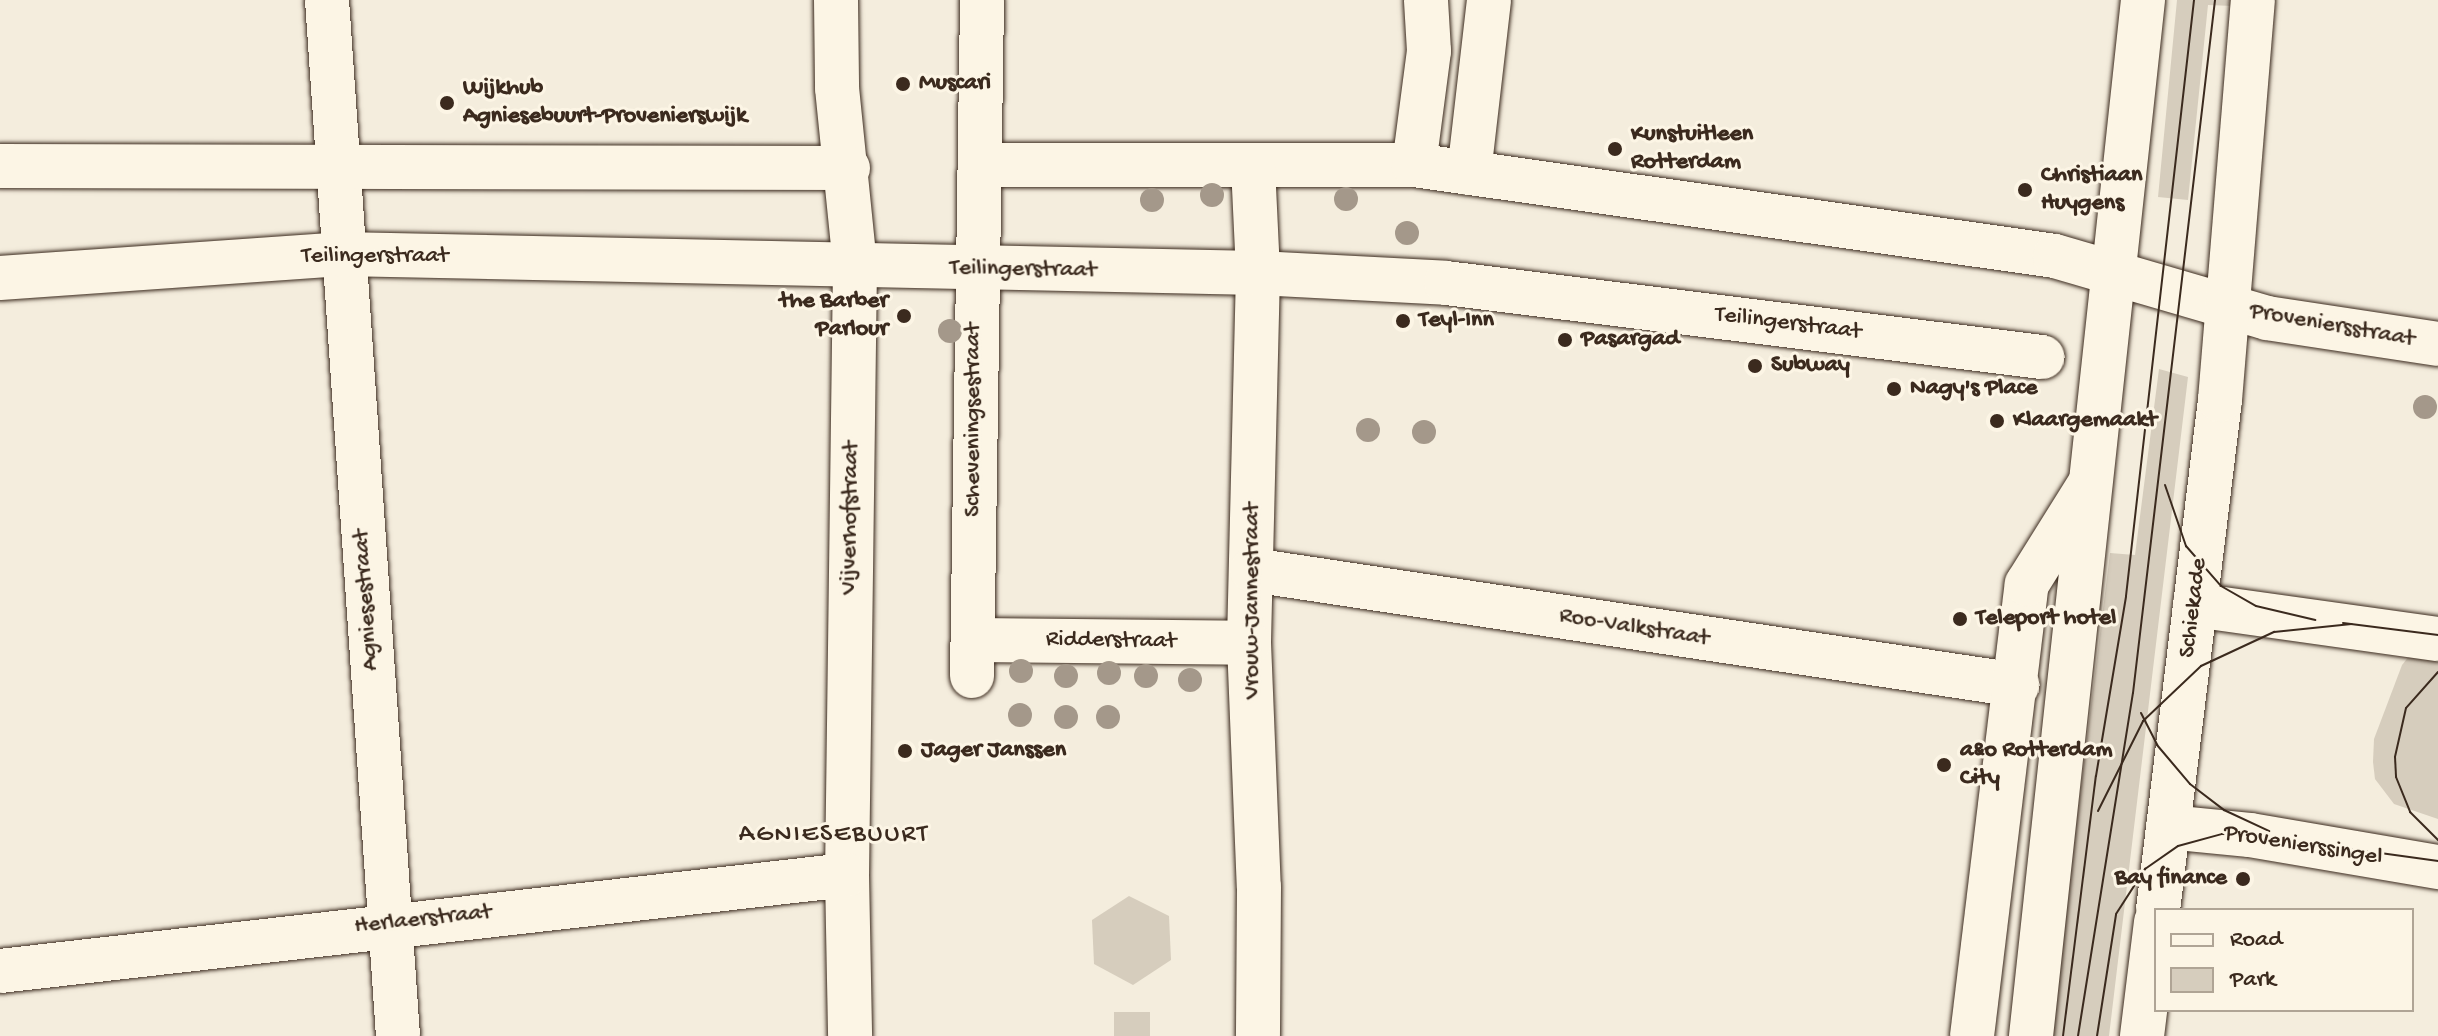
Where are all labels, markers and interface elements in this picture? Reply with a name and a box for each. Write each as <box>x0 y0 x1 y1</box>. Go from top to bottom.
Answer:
place label: Muscari <box>919 70 991 98</box>
place label: Wijkhub Agniesebuurt-Provenierswijk <box>463 75 747 131</box>
marker: Muscari <box>894 75 912 93</box>
marker: Wijkhub Agniesebuurt-Provenierswijk <box>438 94 456 112</box>
place label: Kunstuitleen Rotterdam <box>1631 121 1753 177</box>
marker: Kunstuitleen Rotterdam <box>1606 140 1624 158</box>
place label: Christiaan Huygens <box>2041 162 2142 218</box>
marker: Christiaan Huygens <box>2016 181 2034 199</box>
street label: Teilingerstraat <box>302 243 448 271</box>
street label: Teilingerstraat <box>949 254 1097 286</box>
place label: the Barber Parlour <box>780 288 888 344</box>
street label: Proveniersstraat <box>2247 297 2417 355</box>
street label: Teilingerstraat <box>1713 301 1863 347</box>
marker: the Barber Parlour <box>895 307 913 325</box>
place label: Teyl-Inn <box>1419 307 1494 335</box>
marker: Teyl-Inn <box>1394 312 1412 330</box>
street label: Scheveningsestraat <box>960 323 988 517</box>
place label: Pasargad <box>1581 326 1679 354</box>
marker: Pasargad <box>1556 331 1574 349</box>
place label: Subway <box>1771 352 1850 380</box>
marker: Subway <box>1746 357 1764 375</box>
place label: Nagy's Place <box>1910 375 2037 403</box>
marker: Nagy's Place <box>1885 380 1903 398</box>
place label: Klaargemaakt <box>2013 407 2157 435</box>
marker: Klaargemaakt <box>1988 412 2006 430</box>
street label: Vijverhofstraat <box>835 441 867 595</box>
street label: Vrouw-Jannestraat <box>1239 503 1267 699</box>
street label: Agniesestraat <box>348 528 386 672</box>
street label: Schiekade <box>2174 556 2214 660</box>
street label: Roo-Valkstraat <box>1557 602 1711 654</box>
place label: Teleport hotel <box>1976 605 2116 633</box>
marker: Teleport hotel <box>1951 610 1969 628</box>
street label: Ridderstraat <box>1046 625 1176 657</box>
place label: Jager Janssen <box>921 737 1066 765</box>
place label: a&o Rotterdam City <box>1960 737 2112 793</box>
marker: Jager Janssen <box>896 742 914 760</box>
marker: a&o Rotterdam City <box>1935 756 1953 774</box>
street label: Provenierssingel <box>2222 819 2384 873</box>
district label: AGNIESEBUURT <box>739 820 929 852</box>
place label: Bay finance <box>2115 865 2227 893</box>
marker: Bay finance <box>2234 870 2252 888</box>
street label: Herlaerstraat <box>353 898 493 942</box>
legend <box>2154 908 2414 1012</box>
text: Road <box>2230 926 2282 955</box>
text: Park <box>2230 966 2276 995</box>

